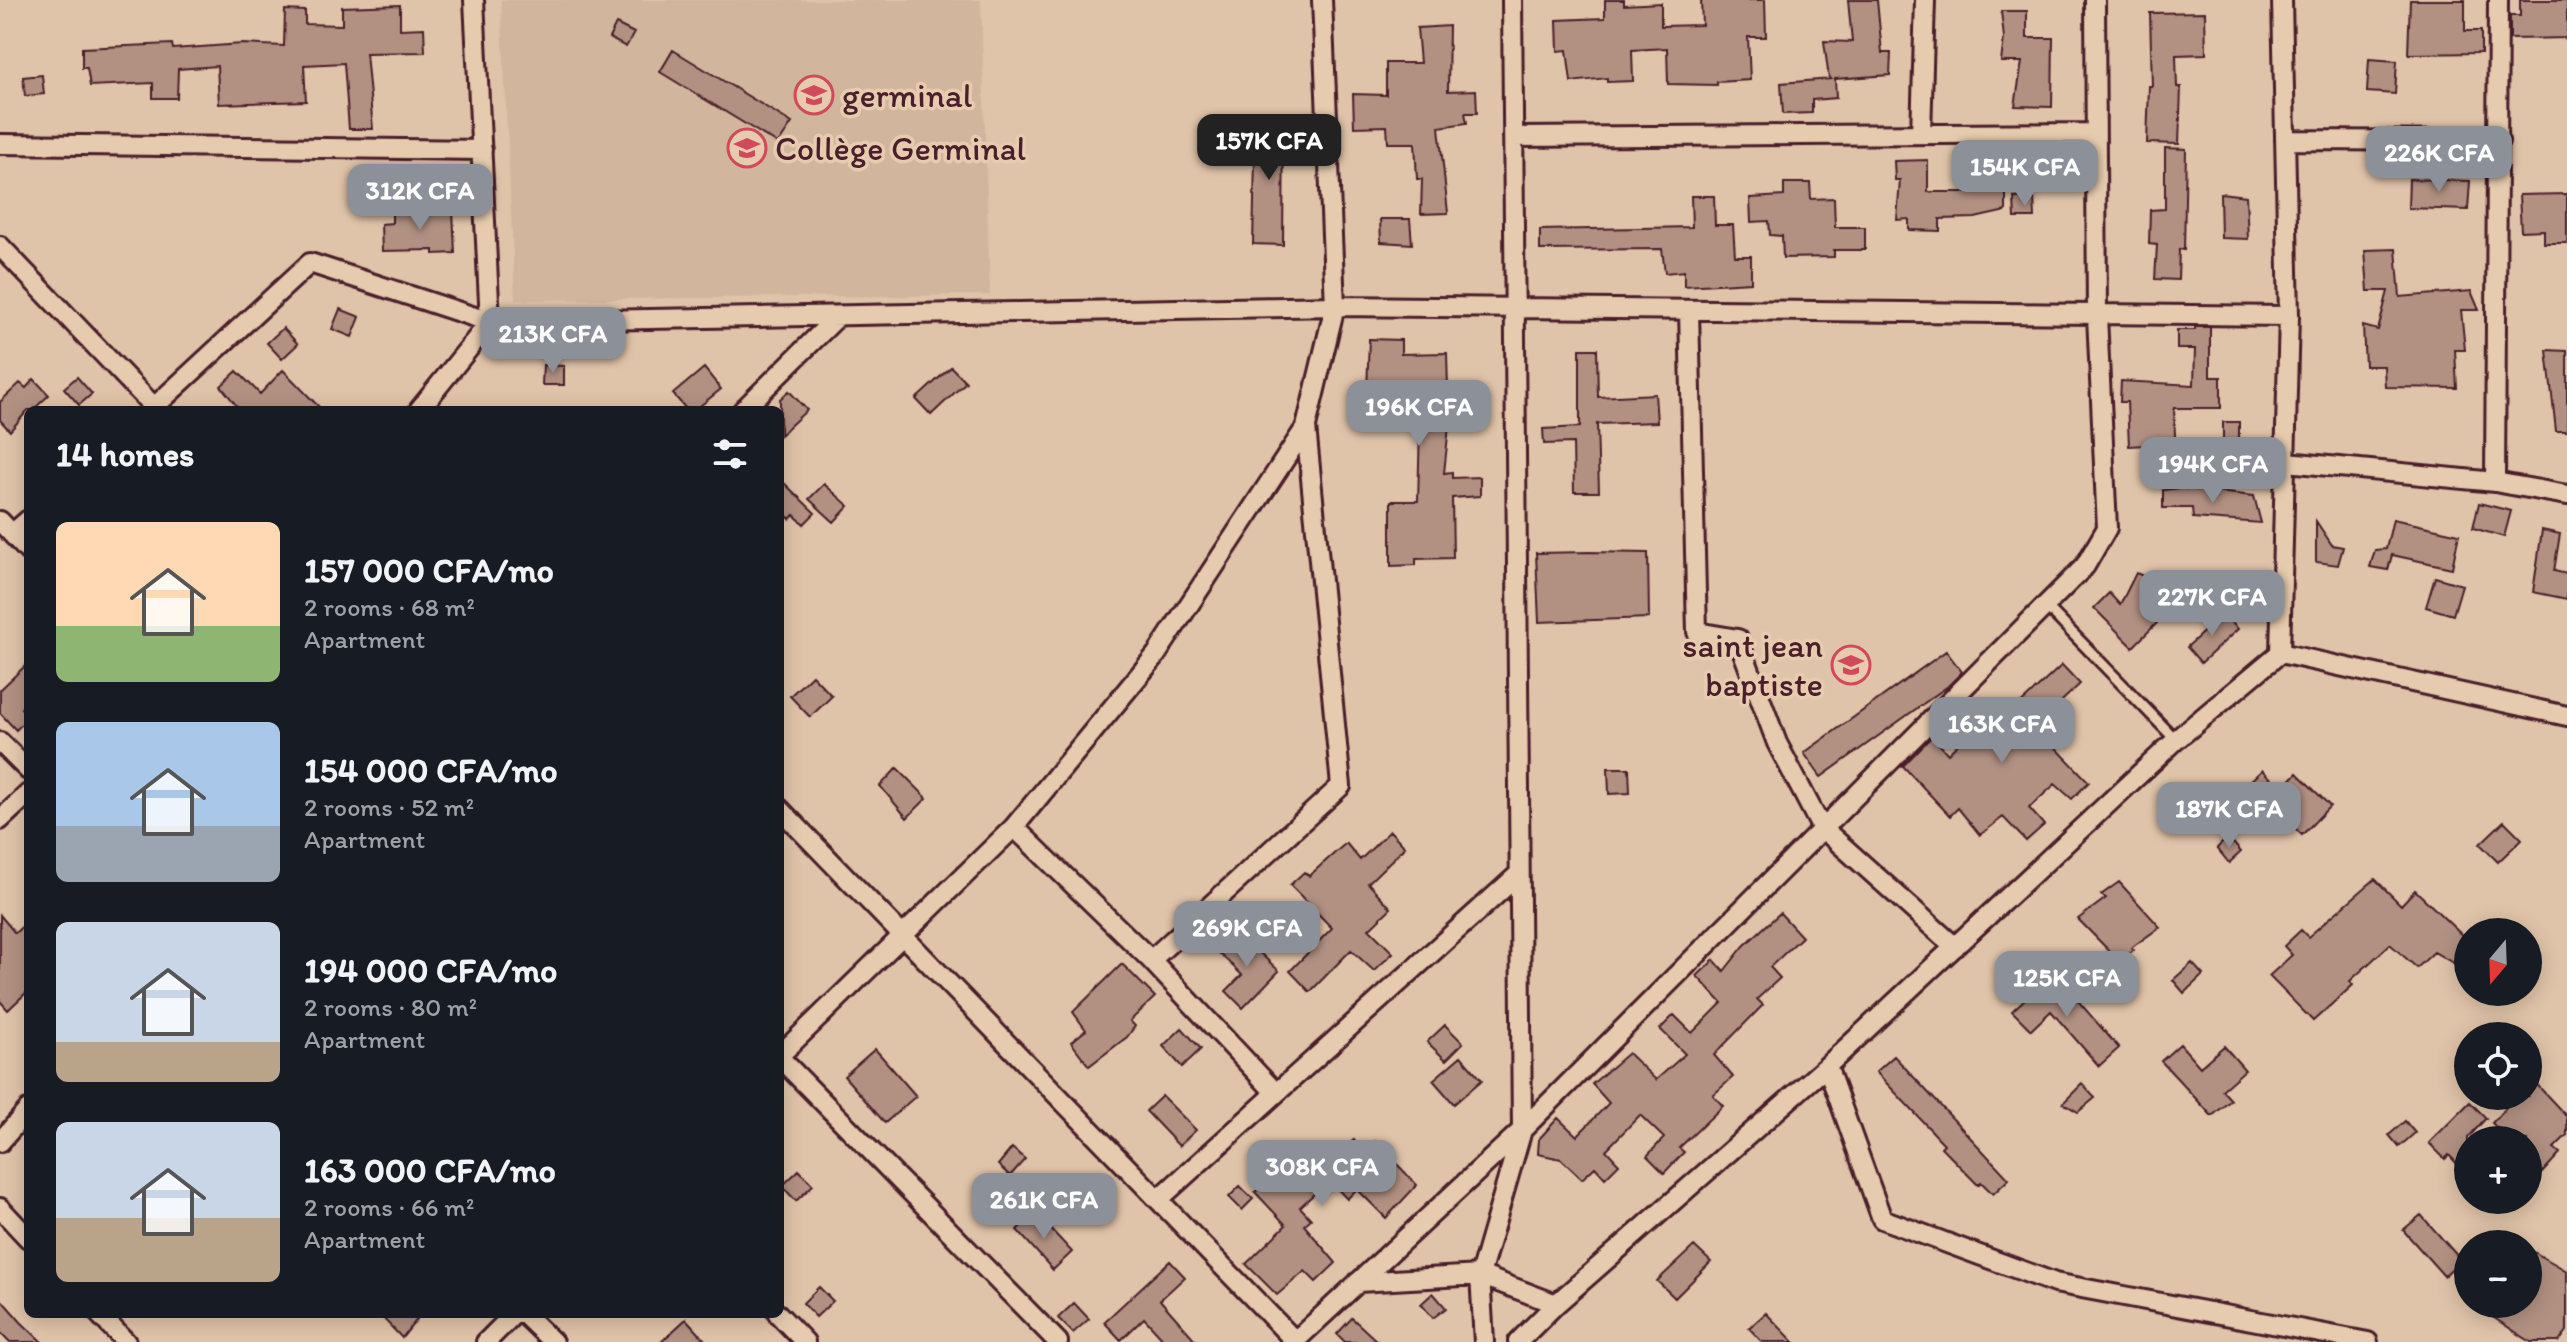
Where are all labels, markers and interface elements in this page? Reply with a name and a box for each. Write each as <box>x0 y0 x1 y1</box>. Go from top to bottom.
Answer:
school or university icon: germinal <box>793 74 835 116</box>
place label: germinal <box>842 75 973 116</box>
pin: 157K CFA <box>1186 114 1352 182</box>
text: 157K CFA <box>1215 124 1323 156</box>
pin: 226K CFA <box>2356 126 2522 194</box>
school or university icon: Collège Germinal <box>726 127 768 169</box>
place label: Collège Germinal <box>775 128 1026 169</box>
text: 226K CFA <box>2384 136 2494 168</box>
pin: 154K CFA <box>1942 140 2108 208</box>
text: 154K CFA <box>1970 150 2080 182</box>
pin: 312K CFA <box>337 164 503 232</box>
text: 312K CFA <box>366 174 474 206</box>
pin: 213K CFA <box>470 307 636 375</box>
text: 213K CFA <box>499 317 607 349</box>
pin: 196K CFA <box>1336 380 1502 448</box>
text: 196K CFA <box>1365 390 1473 422</box>
icon: filters <box>708 432 752 476</box>
text: 14 homes <box>56 434 194 475</box>
pin: 194K CFA <box>2130 437 2296 505</box>
text: 194K CFA <box>2158 447 2268 479</box>
text: 157 000 CFA/mo <box>304 550 554 591</box>
icon: home <box>120 554 216 650</box>
pin: 227K CFA <box>2129 570 2295 638</box>
text: 227K CFA <box>2157 580 2267 612</box>
text: 2 rooms · 68 m² <box>304 591 475 623</box>
text: Apartment <box>304 623 425 655</box>
place label: saint jean baptiste <box>1682 625 1823 705</box>
school or university icon: saint jean baptiste <box>1830 644 1872 686</box>
pin: 163K CFA <box>1919 697 2085 765</box>
text: 163K CFA <box>1947 707 2057 739</box>
text: 154 000 CFA/mo <box>304 750 558 791</box>
icon: home <box>120 754 216 850</box>
pin: 187K CFA <box>2146 782 2312 850</box>
text: 2 rooms · 52 m² <box>304 791 474 823</box>
text: 187K CFA <box>2175 792 2283 824</box>
text: Apartment <box>304 823 425 855</box>
pin: 269K CFA <box>1164 901 1330 969</box>
text: 269K CFA <box>1192 911 1302 943</box>
north arrow <box>2454 918 2542 1006</box>
map controls <box>2454 918 2542 1318</box>
text: 194 000 CFA/mo <box>304 950 558 991</box>
pin: 125K CFA <box>1984 951 2150 1019</box>
icon: home <box>120 954 216 1050</box>
text: 125K CFA <box>2013 961 2121 993</box>
text: 2 rooms · 80 m² <box>304 991 477 1023</box>
button: locate <box>2454 1022 2542 1110</box>
text: Apartment <box>304 1023 425 1055</box>
button: + <box>2454 1126 2542 1214</box>
pin: 308K CFA <box>1239 1140 1405 1208</box>
text: 163 000 CFA/mo <box>304 1150 556 1191</box>
text: 308K CFA <box>1265 1150 1379 1182</box>
icon: home <box>120 1154 216 1250</box>
pin: 261K CFA <box>961 1173 1127 1241</box>
text: 261K CFA <box>990 1183 1098 1215</box>
text: 2 rooms · 66 m² <box>304 1191 474 1223</box>
text: Apartment <box>304 1223 425 1255</box>
button: − <box>2454 1230 2542 1318</box>

